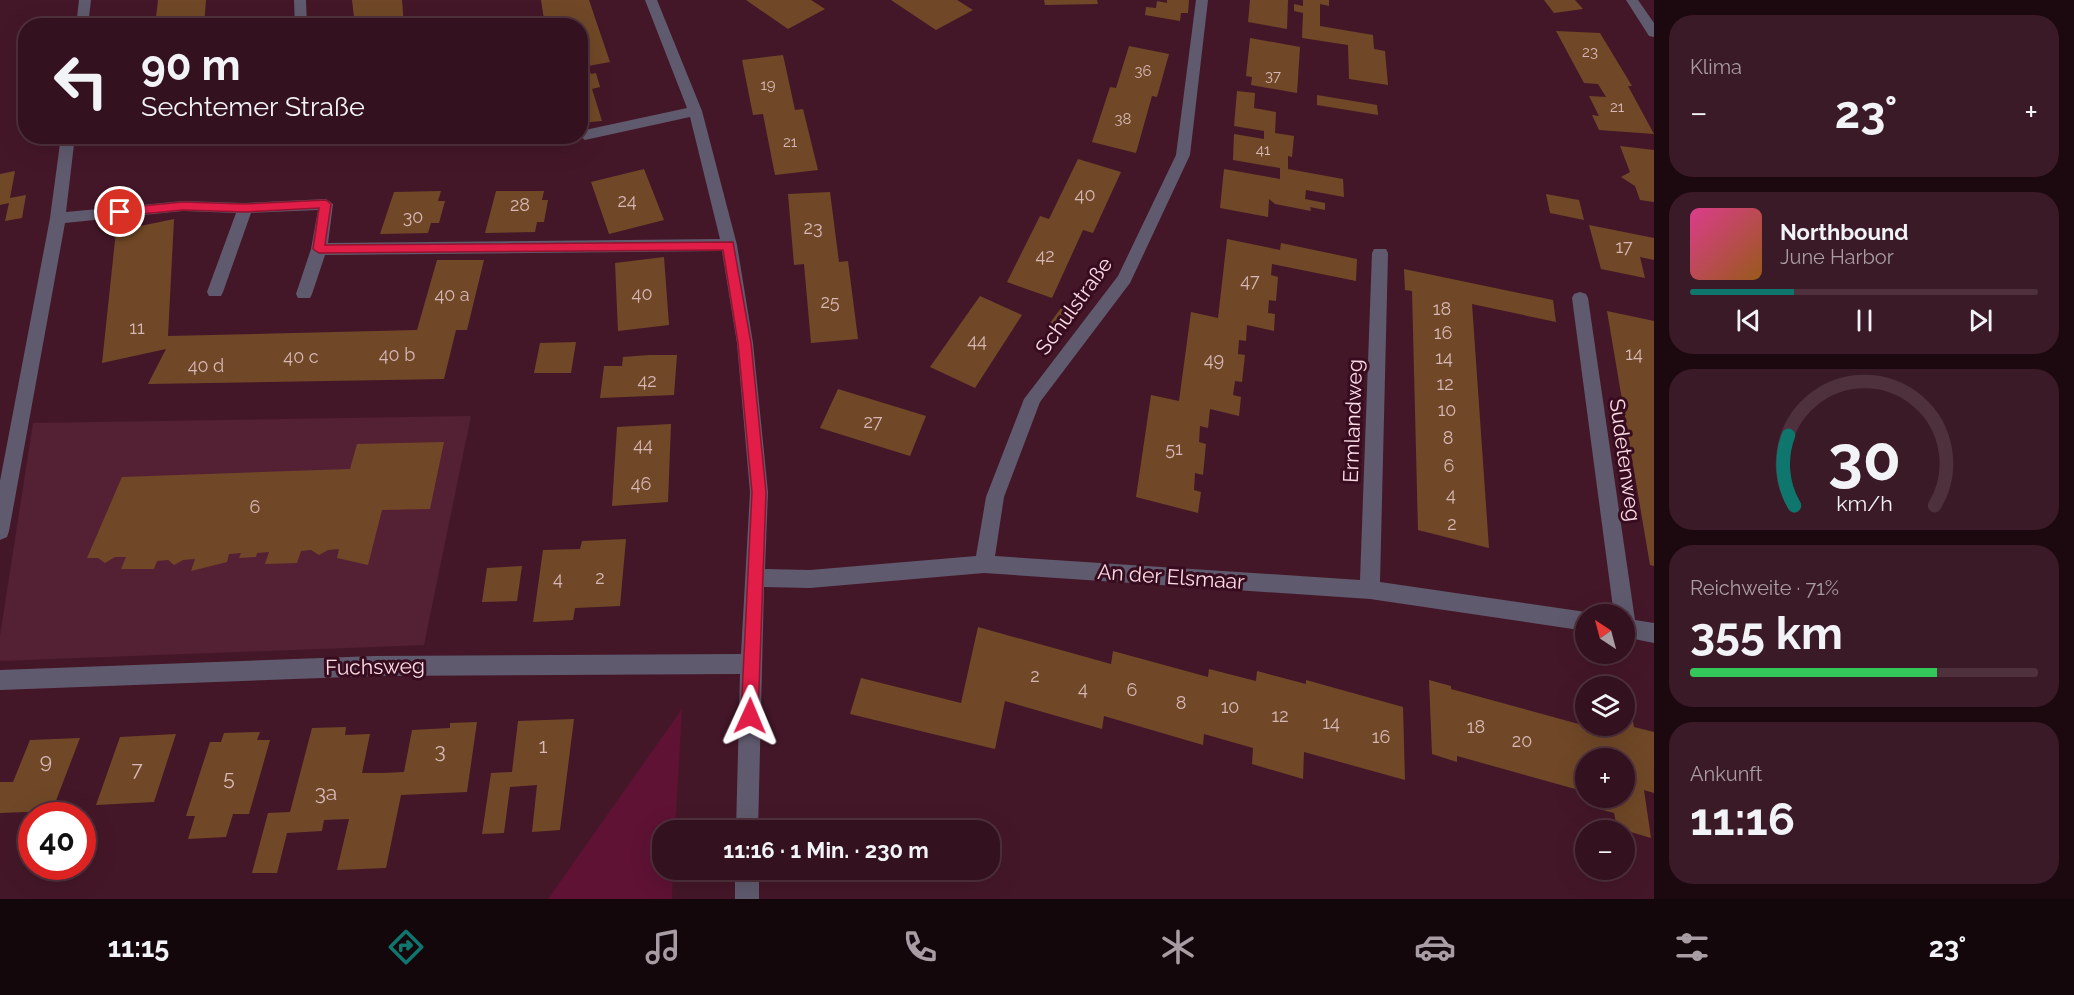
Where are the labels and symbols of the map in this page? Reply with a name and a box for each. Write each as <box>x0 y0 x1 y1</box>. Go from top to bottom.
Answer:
house number: 23 <box>1582 43 1598 61</box>
house number: 36 <box>1134 62 1152 80</box>
house number: 37 <box>1265 67 1281 85</box>
house number: 19 <box>760 76 776 94</box>
house number: 21 <box>1610 98 1625 116</box>
house number: 38 <box>1115 110 1132 128</box>
house number: 21 <box>783 133 798 151</box>
house number: 41 <box>1256 141 1271 159</box>
house number: 40 <box>1075 184 1095 205</box>
pin <box>94 186 145 237</box>
house number: 24 <box>617 190 637 211</box>
house number: 28 <box>510 194 530 215</box>
house number: 30 <box>403 206 423 227</box>
house number: 23 <box>804 217 823 238</box>
house number: 17 <box>1615 236 1633 257</box>
house number: 42 <box>1035 245 1055 266</box>
street label: Schulstraße <box>1030 252 1117 359</box>
house number: 47 <box>1240 270 1260 291</box>
house number: 40 <box>632 283 652 304</box>
house number: 40 a <box>434 284 470 305</box>
house number: 25 <box>820 291 840 312</box>
house number: 18 <box>1433 298 1451 319</box>
house number: 11 <box>129 317 145 338</box>
house number: 16 <box>1434 322 1452 343</box>
house number: 44 <box>967 330 987 351</box>
house number: 14 <box>1625 343 1643 364</box>
house number: 40 b <box>379 344 415 365</box>
house number: 40 c <box>283 346 319 367</box>
house number: 14 <box>1435 347 1453 368</box>
house number: 49 <box>1204 349 1224 370</box>
house number: 40 d <box>188 355 224 376</box>
street label: Ermlandweg <box>1338 359 1367 483</box>
house number: 42 <box>637 370 657 391</box>
house number: 12 <box>1436 373 1454 394</box>
street label: Sudetenweg <box>1605 397 1646 523</box>
house number: 10 <box>1438 399 1456 420</box>
house number: 27 <box>863 411 883 432</box>
house number: 8 <box>1443 427 1453 448</box>
house number: 44 <box>633 434 653 455</box>
house number: 51 <box>1165 438 1183 459</box>
house number: 6 <box>1444 455 1455 476</box>
house number: 46 <box>631 473 651 494</box>
house number: 4 <box>1446 484 1456 505</box>
house number: 6 <box>250 496 261 517</box>
house number: 2 <box>1447 513 1457 534</box>
street label: An der Elsmaar <box>1097 559 1246 594</box>
house number: 2 <box>595 567 605 588</box>
house number: 4 <box>553 568 563 589</box>
north arrow <box>1575 604 1635 664</box>
street label: Fuchsweg <box>325 653 425 680</box>
house number: 2 <box>1030 665 1040 686</box>
house number: 4 <box>1078 678 1088 699</box>
house number: 6 <box>1127 679 1138 700</box>
position arrow <box>718 684 782 748</box>
house number: 8 <box>1176 692 1186 713</box>
house number: 10 <box>1221 696 1239 717</box>
house number: 12 <box>1271 705 1289 726</box>
house number: 14 <box>1322 712 1340 733</box>
house number: 18 <box>1467 716 1485 737</box>
house number: 16 <box>1372 726 1390 747</box>
house number: 20 <box>1512 730 1532 751</box>
house number: 1 <box>539 733 548 758</box>
house number: 3 <box>434 738 446 763</box>
house number: 9 <box>40 748 52 773</box>
house number: 7 <box>131 756 143 781</box>
house number: 5 <box>223 765 235 790</box>
house number: 3a <box>315 780 337 805</box>
speed limit sign: 40 <box>18 802 96 880</box>

